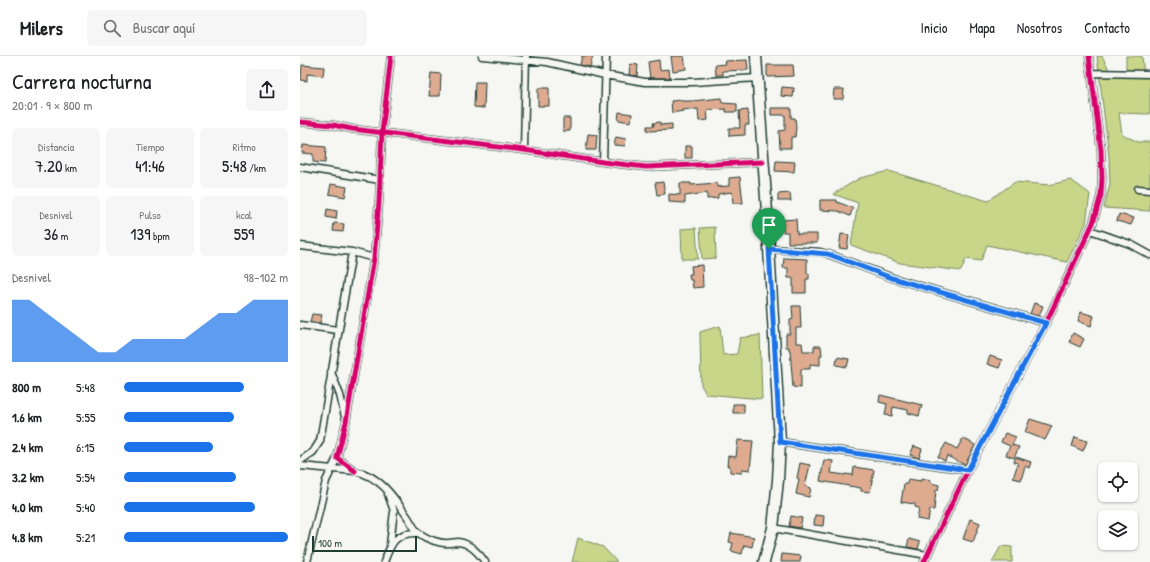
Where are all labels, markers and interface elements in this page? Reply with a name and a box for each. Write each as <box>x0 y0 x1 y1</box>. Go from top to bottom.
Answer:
search box <box>87 10 367 46</box>
text: Milers <box>20 15 63 41</box>
icon: search <box>101 17 123 39</box>
text: Buscar aquí <box>133 17 195 38</box>
text: Inicio <box>921 18 947 37</box>
text: Mapa <box>969 18 995 37</box>
text: Nosotros <box>1017 18 1062 37</box>
text: Contacto <box>1084 18 1130 37</box>
text: Carrera nocturna <box>12 66 151 96</box>
button: share <box>246 69 288 111</box>
text: 20:01 · 9 × 800 m <box>12 96 92 114</box>
text: Distancia <box>38 140 74 154</box>
text: Tiempo <box>136 140 164 154</box>
text: Ritmo <box>232 140 256 154</box>
text: 7.20 <box>35 154 63 177</box>
text: 41:46 <box>135 154 165 177</box>
text: 5:48 <box>222 154 247 177</box>
text: km <box>63 161 77 175</box>
text: /km <box>247 161 266 175</box>
text: Desnivel <box>40 208 72 222</box>
text: Pulso <box>139 208 161 222</box>
text: kcal <box>236 208 252 222</box>
pin <box>752 208 786 249</box>
icon: arrive <box>758 214 780 236</box>
text: 36 <box>44 222 58 245</box>
text: 139 <box>130 222 150 245</box>
text: 559 <box>234 222 254 245</box>
text: m <box>58 229 68 243</box>
text: bpm <box>150 229 170 243</box>
text: Desnivel <box>12 268 51 286</box>
text: 98–102 m <box>244 268 288 286</box>
text: 800 m <box>12 378 41 396</box>
text: 5:48 <box>76 378 95 396</box>
text: 1.6 km <box>12 408 42 426</box>
text: 5:55 <box>76 408 96 426</box>
text: 2.4 km <box>12 438 43 456</box>
text: 6:15 <box>76 438 94 456</box>
map controls <box>1098 462 1138 550</box>
button: locate <box>1098 462 1138 502</box>
text: 3.2 km <box>12 468 44 486</box>
text: 5:54 <box>76 468 95 486</box>
text: 4.0 km <box>12 498 43 516</box>
text: 5:40 <box>76 498 95 516</box>
button: layers <box>1098 510 1138 550</box>
text: 4.8 km <box>12 528 43 546</box>
text: 5:21 <box>76 528 95 546</box>
scale bar <box>312 534 417 553</box>
text: 100 m <box>318 536 342 550</box>

